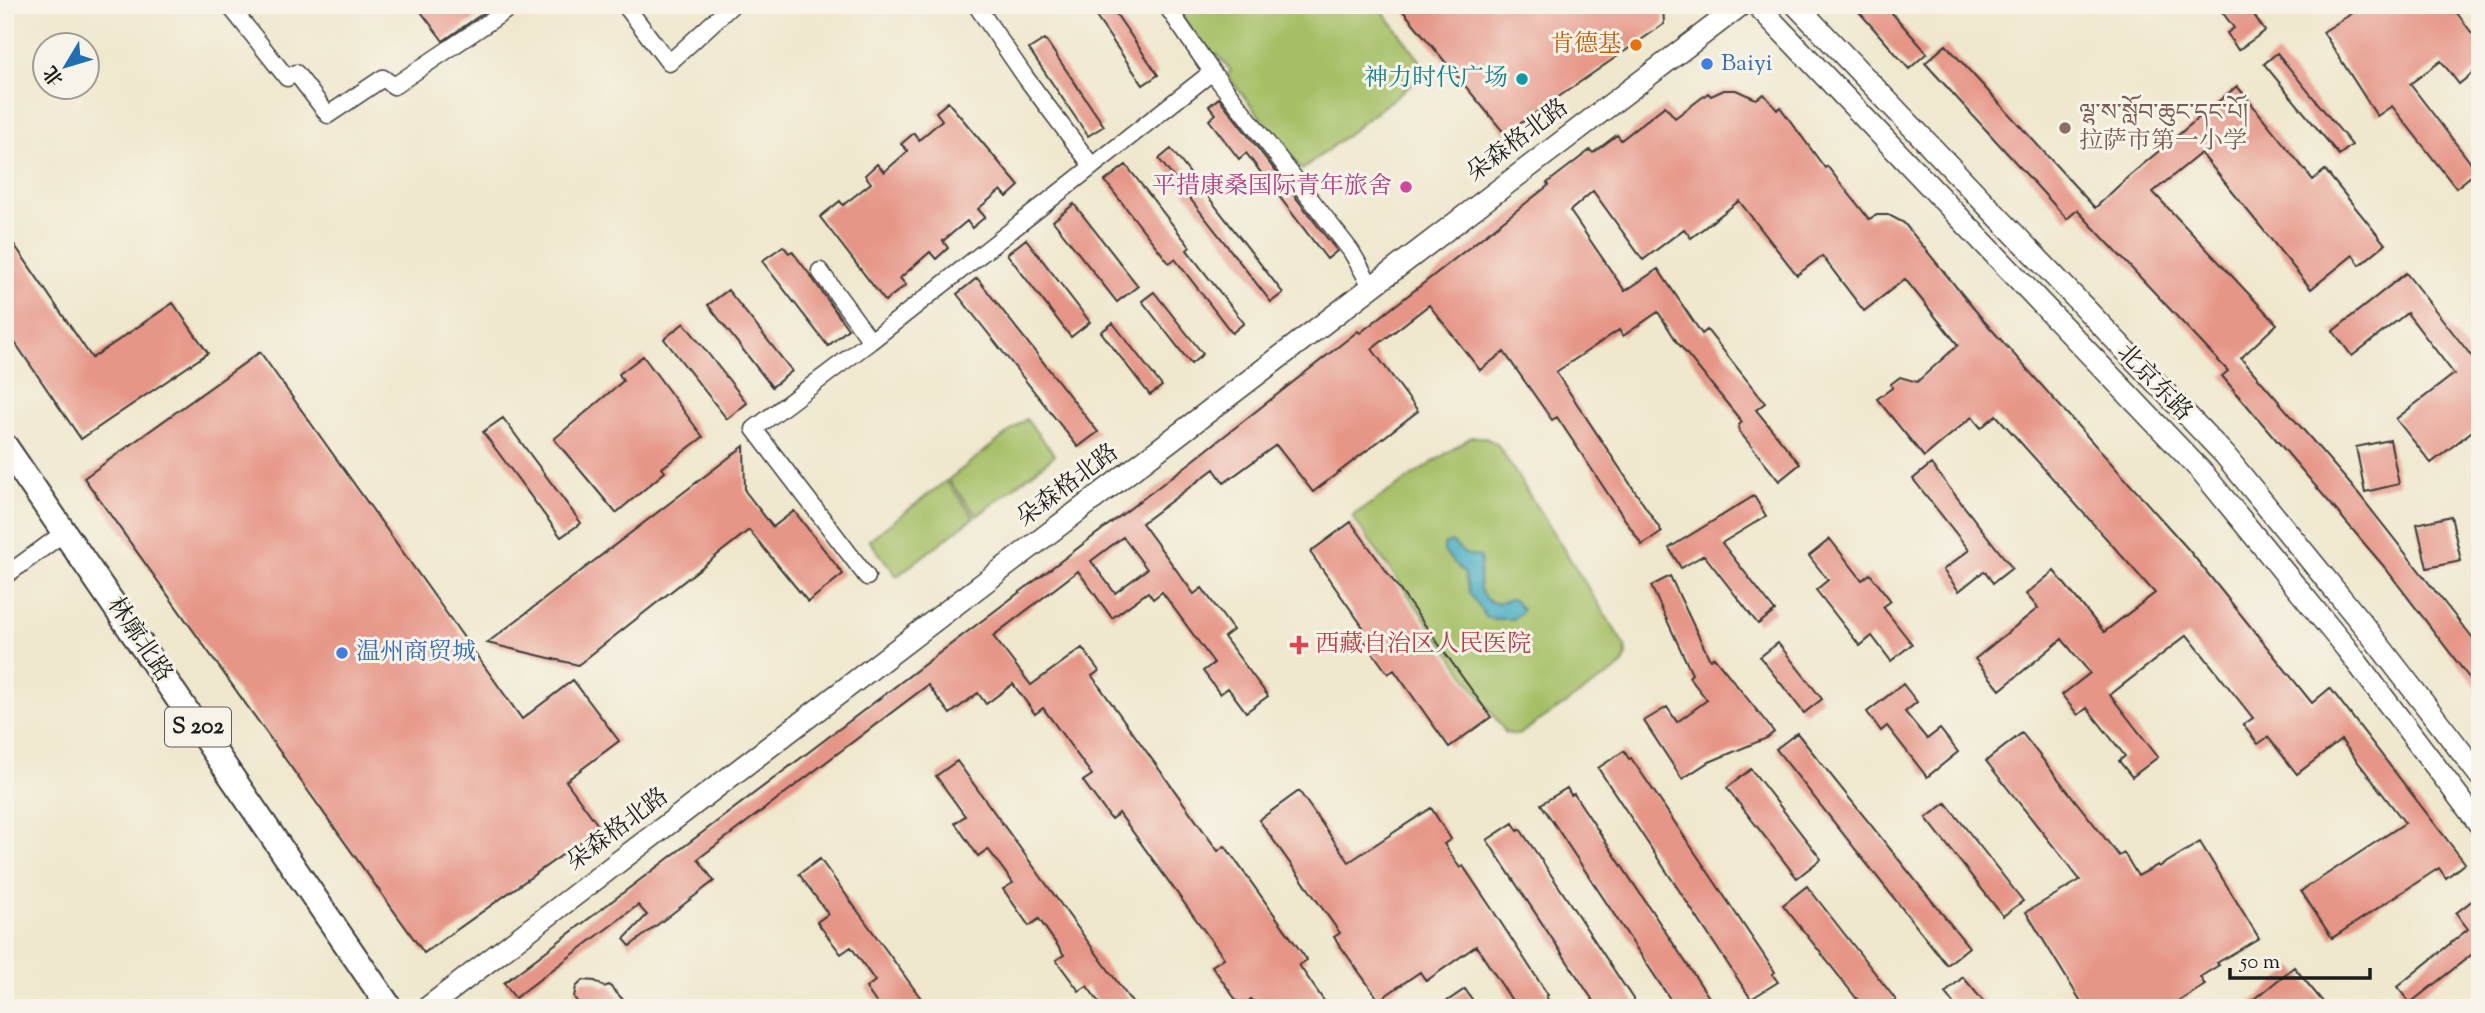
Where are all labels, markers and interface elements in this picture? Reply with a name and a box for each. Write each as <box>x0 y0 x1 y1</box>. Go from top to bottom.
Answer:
place label: 肯德基 <box>1550 28 1622 62</box>
north arrow <box>32 32 102 102</box>
marker: 肯德基 <box>1628 37 1644 53</box>
place label: Baiyi <box>1721 47 1773 81</box>
marker: Baiyi <box>1699 56 1715 72</box>
text: 北 <box>38 59 71 91</box>
place label: 神力时代广场 <box>1364 62 1508 96</box>
marker: 神力时代广场 <box>1514 71 1530 87</box>
street label: 朵森格北路 <box>1460 91 1576 191</box>
place label: ལྷ་ས་སློབ་ཆུང་དང་པོ། 拉萨市第一小学 <box>2079 94 2248 159</box>
marker: ལྷ་ས་སློབ་ཆུང་དང་པོ། 拉萨市第一小学 <box>2057 120 2073 136</box>
place label: 平措康桑国际青年旅舍 <box>1152 170 1392 204</box>
marker: 平措康桑国际青年旅舍 <box>1398 179 1414 195</box>
street label: 北京东路 <box>2108 337 2200 429</box>
street label: 朵森格北路 <box>1010 436 1126 536</box>
street label: 林廓北路 <box>98 591 180 689</box>
place label: 西藏自治区人民医院 <box>1315 628 1531 662</box>
marker: 西藏自治区人民医院 <box>1289 635 1309 655</box>
place label: 温州商贸城 <box>356 636 476 670</box>
marker: 温州商贸城 <box>334 645 350 661</box>
road number: S 202 <box>165 708 231 747</box>
street label: 朵森格北路 <box>560 780 676 880</box>
scale bar <box>2230 936 2370 980</box>
text: 50 m <box>2239 948 2280 978</box>

